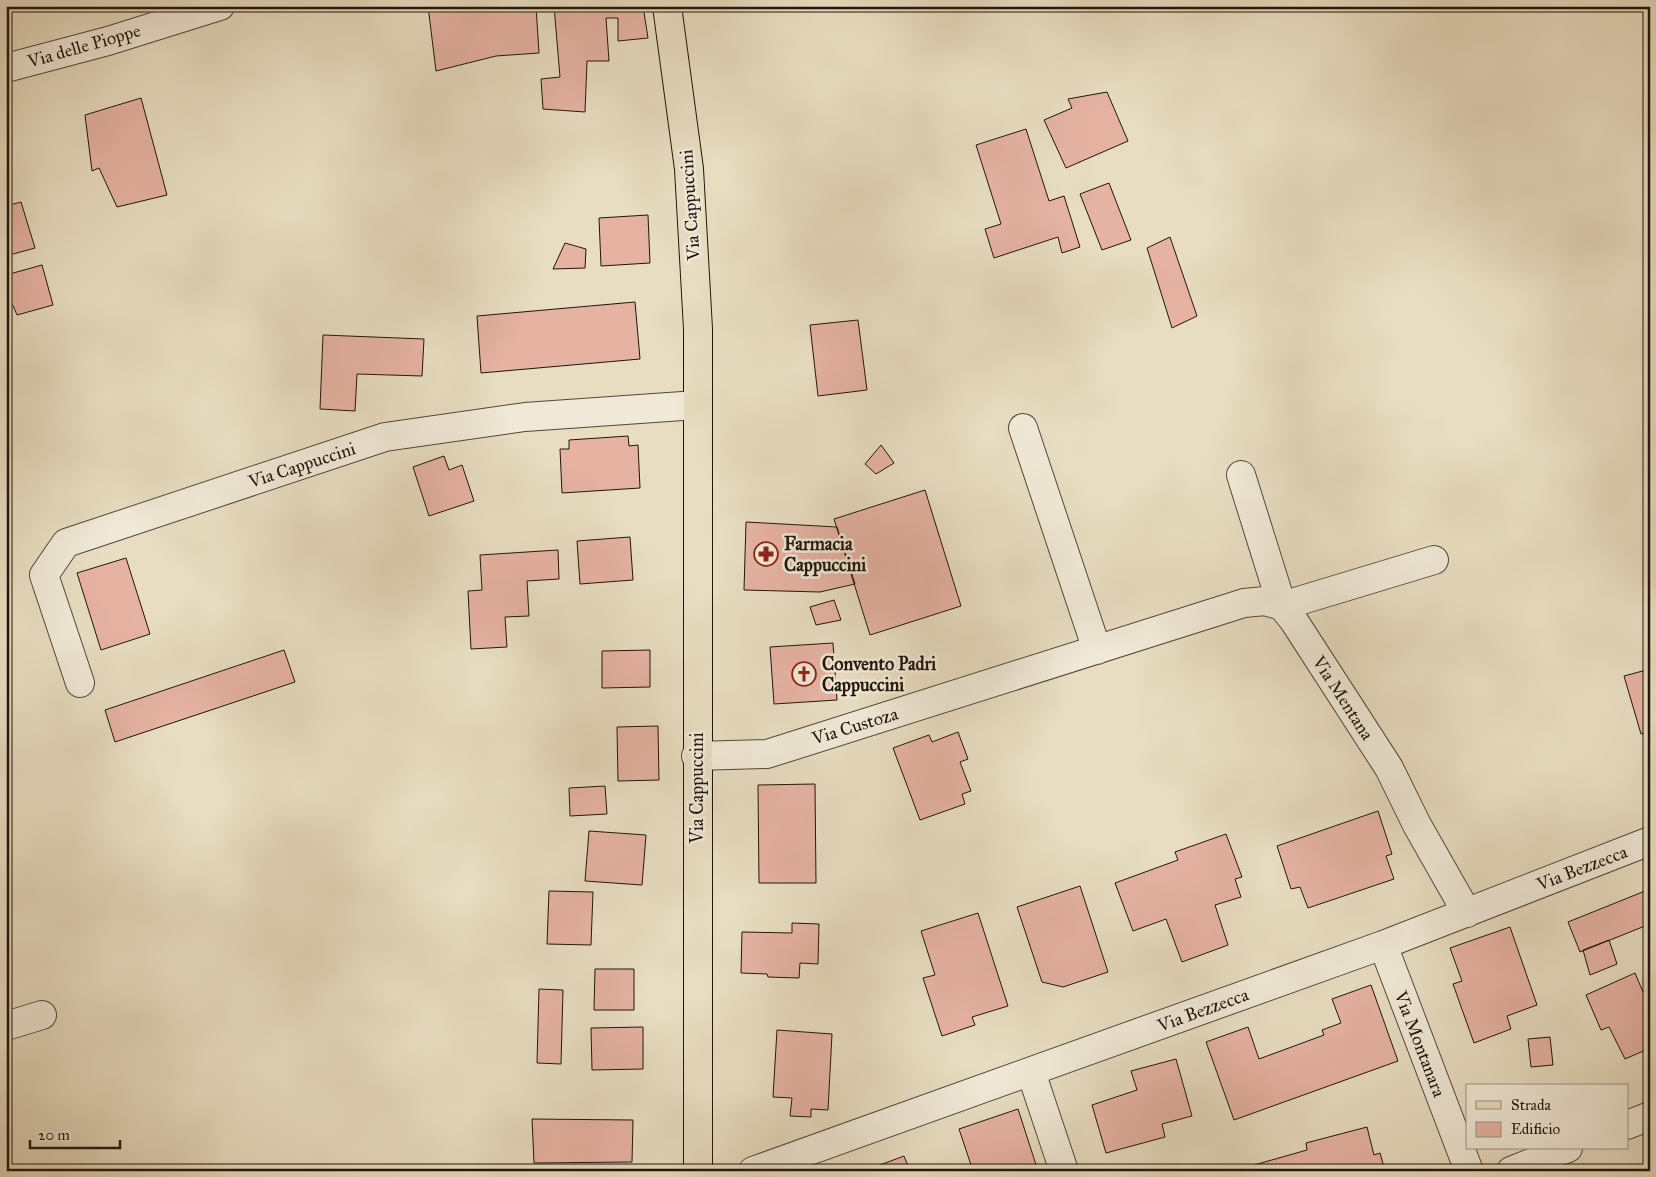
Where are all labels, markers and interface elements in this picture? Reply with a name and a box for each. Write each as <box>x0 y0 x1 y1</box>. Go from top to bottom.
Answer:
street label: Via delle Pioppe <box>24 19 143 73</box>
street label: Via Cappuccini <box>675 149 705 262</box>
street label: Via Cappuccini <box>245 437 358 493</box>
place label: Farmacia Cappuccini <box>784 533 867 577</box>
pharmacy icon: Farmacia Cappuccini <box>753 541 779 567</box>
street label: Via Mentana <box>1307 651 1379 744</box>
place label: Convento Padri Cappuccini <box>822 653 937 697</box>
church icon: Convento Padri Cappuccini <box>791 661 817 687</box>
street label: Via Custoza <box>808 702 901 750</box>
street label: Via Cappuccini <box>686 732 708 845</box>
street label: Via Bezzecca <box>1533 841 1631 896</box>
street label: Via Bezzecca <box>1154 983 1252 1037</box>
street label: Via Montanara <box>1389 987 1450 1100</box>
legend <box>1466 1084 1628 1150</box>
text: Strada <box>1511 1096 1551 1114</box>
scale bar <box>30 1117 120 1149</box>
text: Edificio <box>1511 1120 1560 1138</box>
text: 20 m <box>38 1126 70 1144</box>

